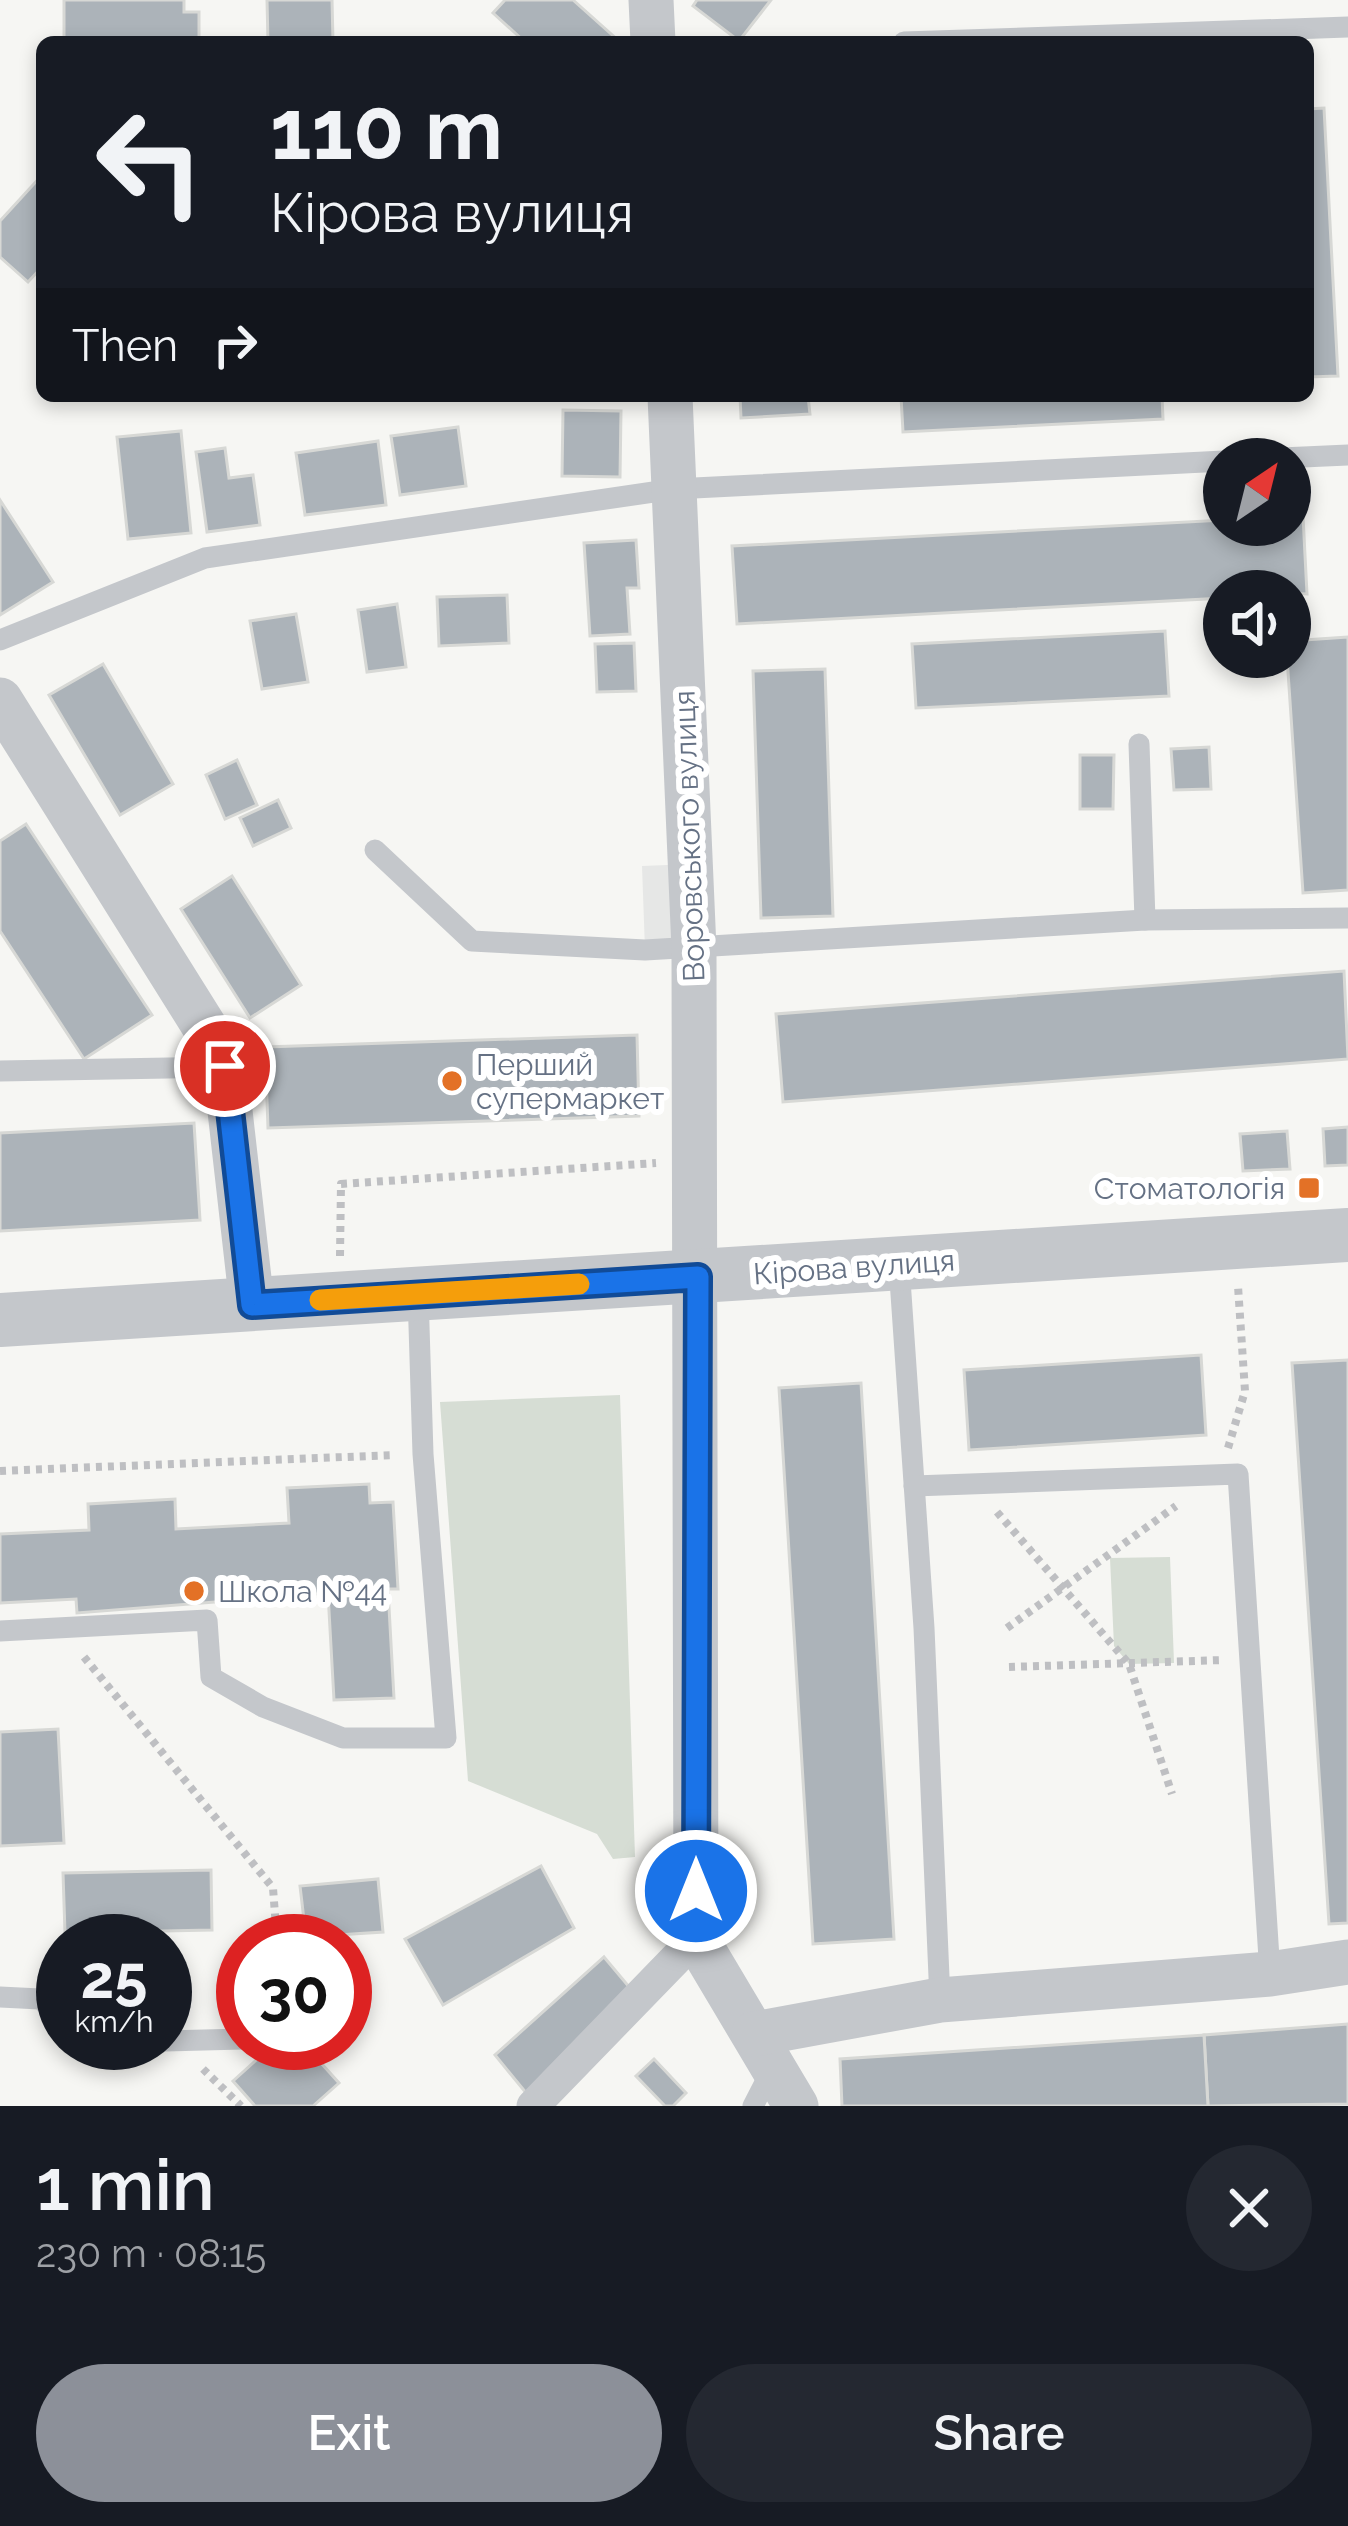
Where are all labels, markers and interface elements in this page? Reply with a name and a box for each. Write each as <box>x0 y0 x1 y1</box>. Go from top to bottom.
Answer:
text: 110 m <box>270 80 503 179</box>
icon: left <box>72 84 228 240</box>
text: Кірова вулиця <box>270 181 634 245</box>
icon: right <box>202 312 268 378</box>
text: Then <box>72 319 178 372</box>
north arrow <box>1203 438 1311 546</box>
map controls <box>1203 438 1311 678</box>
button: sound <box>1203 570 1311 678</box>
street label: Воровського вулиця <box>666 690 712 982</box>
pin <box>174 1015 276 1117</box>
icon: arrive <box>192 1033 258 1099</box>
place label: Перший супермаркет <box>476 1047 664 1116</box>
marker: Перший супермаркет <box>439 1068 465 1094</box>
place label: Стоматологія <box>1094 1171 1285 1206</box>
marker: Стоматологія <box>1296 1175 1322 1201</box>
street label: Кірова вулиця <box>752 1242 956 1292</box>
place label: Школа №44 <box>218 1574 387 1609</box>
marker: Школа №44 <box>181 1578 207 1604</box>
position arrow <box>633 1828 759 1954</box>
speed limit sign: 30 <box>216 1914 372 2070</box>
text: 25 <box>80 1942 148 2012</box>
text: km/h <box>74 2004 154 2039</box>
text: 1 min <box>36 2142 215 2227</box>
button: close <box>1186 2145 1312 2271</box>
text: 230 m · 08:15 <box>36 2230 266 2276</box>
button: Exit <box>36 2364 662 2502</box>
button: Share <box>686 2364 1312 2502</box>

